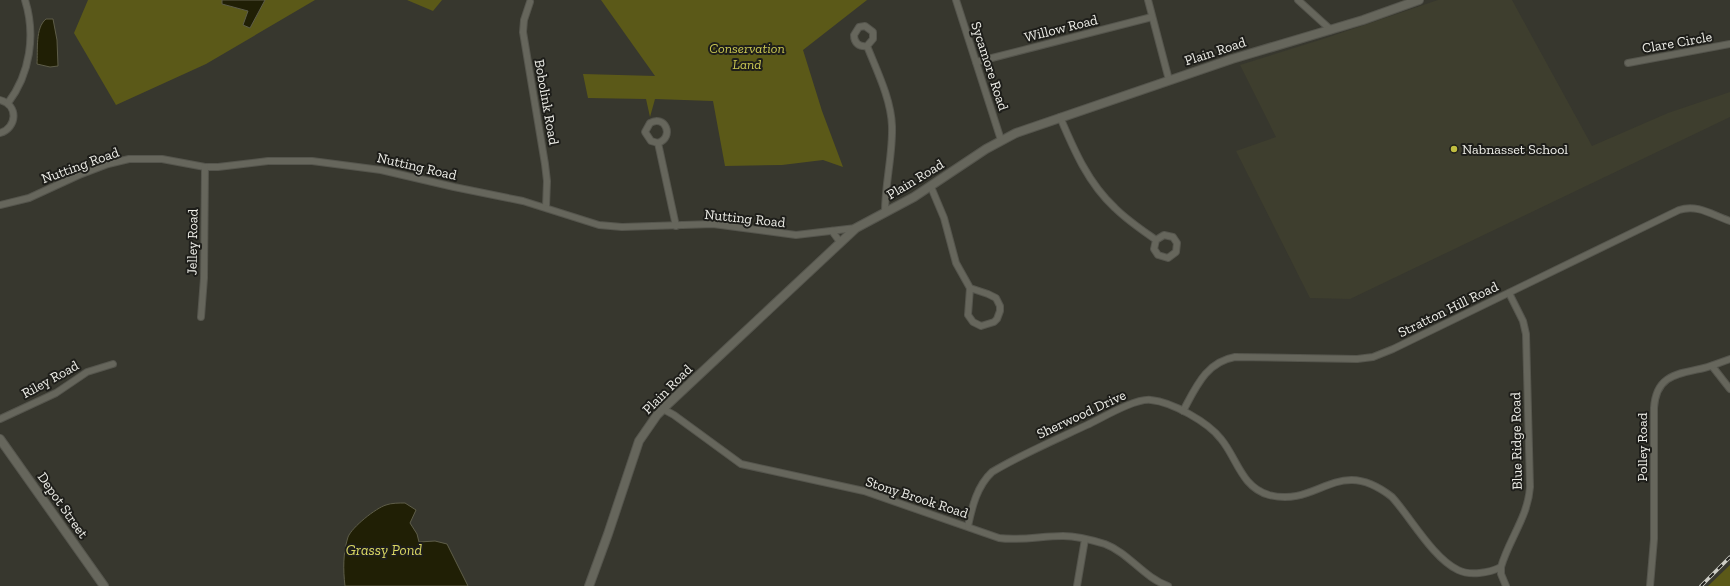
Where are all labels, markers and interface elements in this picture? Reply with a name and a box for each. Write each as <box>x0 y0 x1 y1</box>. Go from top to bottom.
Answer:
street label: Willow Road <box>1023 11 1100 46</box>
street label: Sycamore Road <box>967 20 1012 113</box>
street label: Clare Circle <box>1641 28 1714 57</box>
street label: Plain Road <box>1182 33 1248 69</box>
park label: Conservation Land <box>709 40 785 73</box>
street label: Bobolink Road <box>531 58 562 146</box>
place label: Nabnasset School <box>1462 141 1568 158</box>
street label: Nutting Road <box>39 143 122 187</box>
marker: Nabnasset School <box>1449 144 1459 154</box>
street label: Nutting Road <box>375 149 459 184</box>
street label: Plain Road <box>884 156 947 203</box>
street label: Nutting Road <box>704 206 787 231</box>
street label: Jelley Road <box>183 208 202 275</box>
street label: Stratton Hill Road <box>1395 278 1501 341</box>
street label: Riley Road <box>19 357 82 402</box>
street label: Plain Road <box>639 361 696 418</box>
street label: Sherwood Drive <box>1034 386 1129 443</box>
street label: Blue Ridge Road <box>1507 392 1526 490</box>
street label: Polley Road <box>1634 412 1651 481</box>
street label: Depot Street <box>34 469 92 542</box>
street label: Stony Brook Road <box>863 473 971 522</box>
water label: Grassy Pond <box>346 541 423 559</box>

